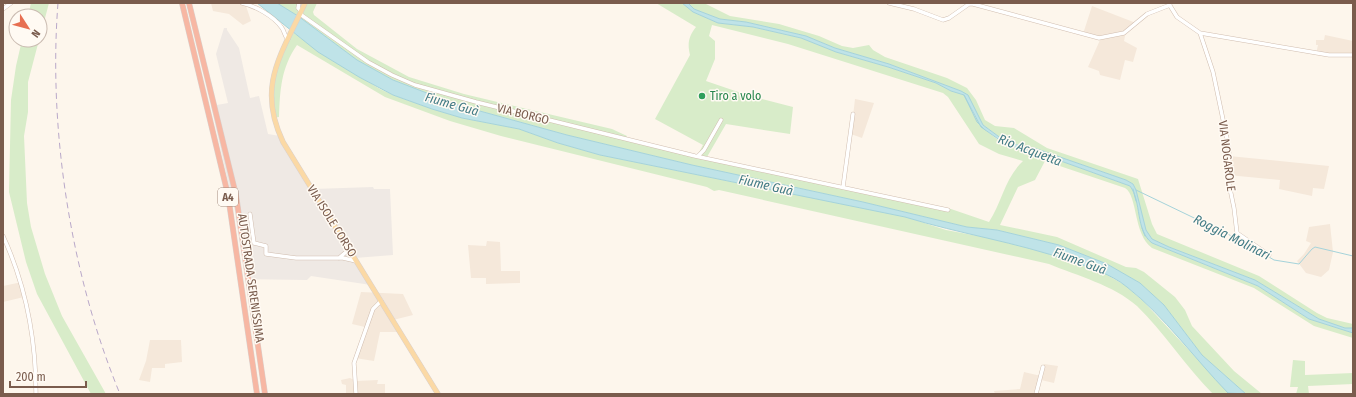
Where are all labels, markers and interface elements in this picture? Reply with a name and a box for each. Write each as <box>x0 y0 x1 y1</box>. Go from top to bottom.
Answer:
north arrow <box>8 8 48 48</box>
text: N <box>28 27 43 40</box>
water label: Fiume Guà <box>423 89 481 119</box>
place label: Tiro a volo <box>710 89 761 103</box>
marker: Tiro a volo <box>697 91 707 101</box>
street label: VIA BORGO <box>495 101 551 127</box>
street label: VIA NOGAROLE <box>1216 120 1238 193</box>
water label: Rio Acquetta <box>996 131 1064 169</box>
water label: Fiume Guà <box>737 171 795 199</box>
street label: VIA ISOLE CORSO <box>304 182 360 260</box>
road number: A4 <box>218 188 238 206</box>
water label: Roggia Molinari <box>1191 211 1274 263</box>
street label: AUTOSTRADA SERENISSIMA <box>235 213 267 344</box>
water label: Fiume Guà <box>1052 245 1109 278</box>
scale bar <box>10 363 86 389</box>
text: 200 m <box>16 370 46 384</box>

